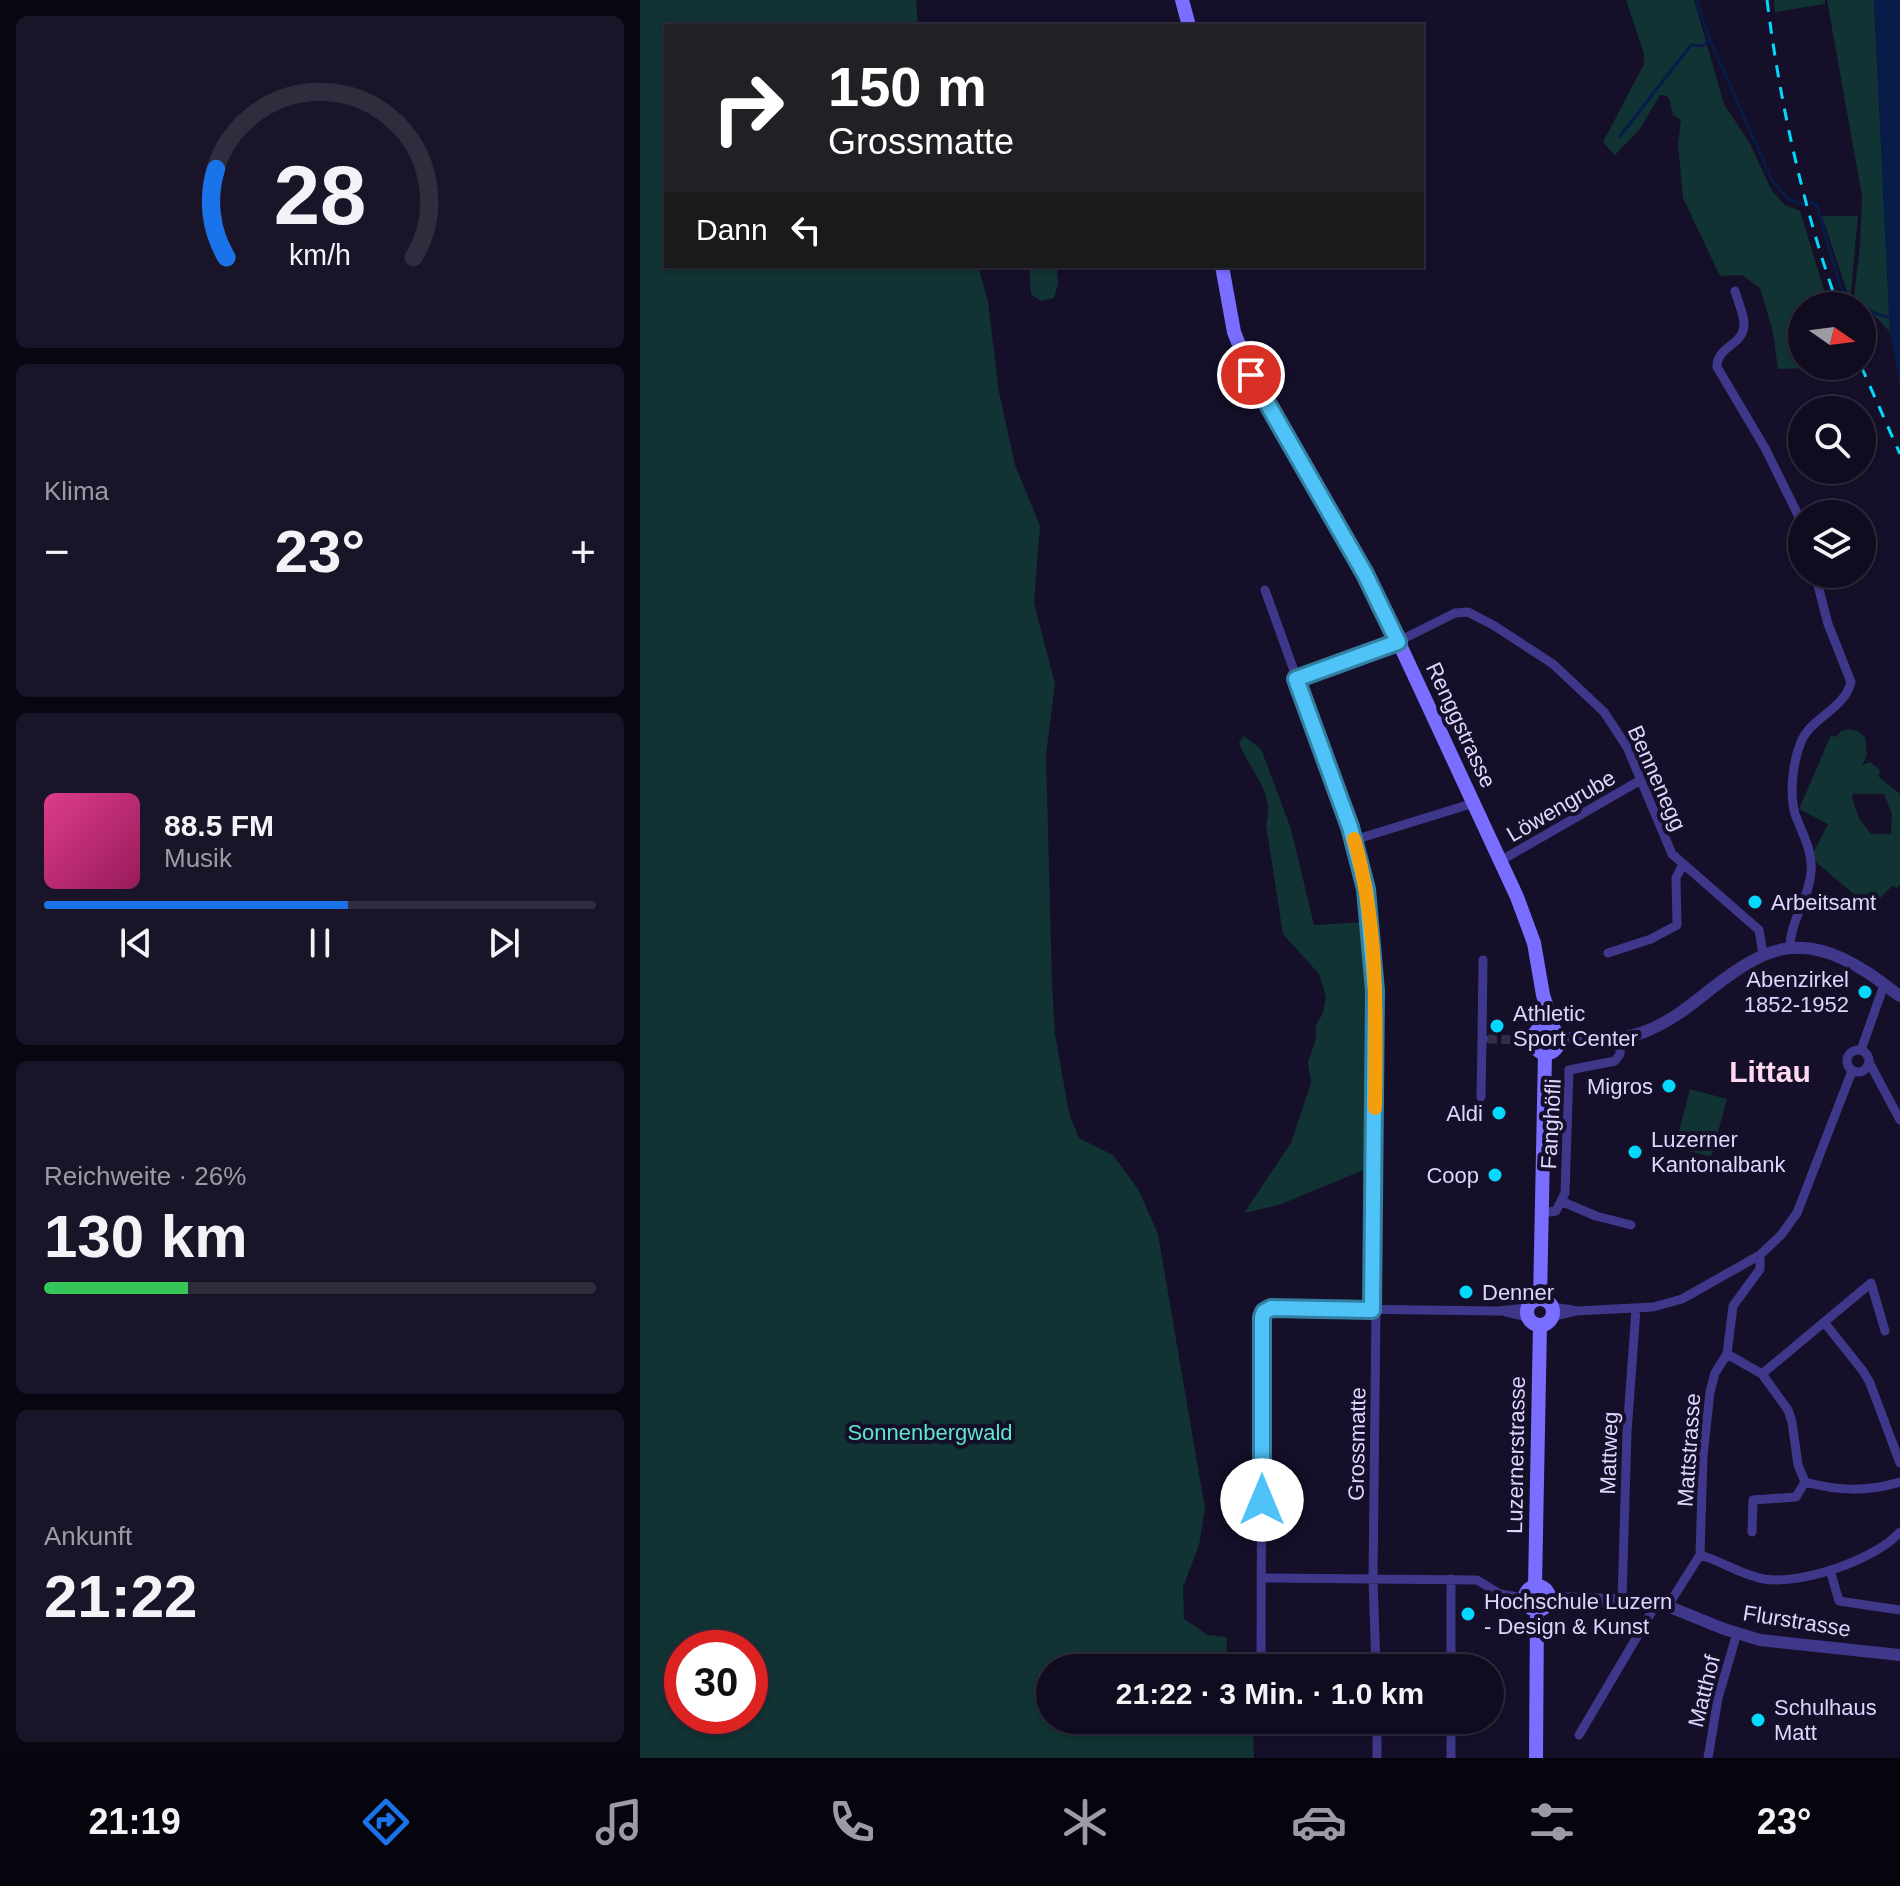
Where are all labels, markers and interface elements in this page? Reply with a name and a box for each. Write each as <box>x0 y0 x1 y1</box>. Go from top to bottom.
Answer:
text: 150 m <box>828 55 987 118</box>
icon: right <box>696 56 800 160</box>
text: Grossmatte <box>828 121 1014 162</box>
text: 28 <box>274 149 366 242</box>
icon: left <box>784 208 828 252</box>
text: Dann <box>696 213 768 246</box>
text: km/h <box>289 239 351 271</box>
north arrow <box>1788 292 1876 380</box>
map controls <box>1788 292 1876 588</box>
pin <box>1217 341 1285 409</box>
icon: arrive <box>1229 353 1273 397</box>
button: search <box>1788 396 1876 484</box>
text: Klima <box>44 476 109 506</box>
button: layers <box>1788 500 1876 588</box>
text: 23° <box>275 518 365 585</box>
text: − <box>44 527 70 576</box>
text: + <box>570 527 596 576</box>
street label: Renggstrasse <box>1421 658 1501 792</box>
street label: Bennenegg <box>1623 722 1691 834</box>
street label: Löwengrube <box>1502 765 1620 847</box>
text: 88.5 FM <box>164 809 274 842</box>
text: Musik <box>164 843 232 873</box>
place label: Arbeitsamt <box>1771 890 1876 915</box>
marker: Arbeitsamt <box>1746 893 1764 911</box>
icon: previous <box>114 921 158 965</box>
icon: pause <box>298 921 342 965</box>
icon: next <box>482 921 526 965</box>
place label: Abenzirkel 1852-1952 <box>1744 967 1849 1017</box>
marker: Abenzirkel 1852-1952 <box>1856 983 1874 1001</box>
place label: Athletic Sport Center <box>1513 1001 1638 1051</box>
marker: Athletic Sport Center <box>1488 1017 1506 1035</box>
district label: Littau <box>1729 1055 1811 1088</box>
place label: Migros <box>1587 1074 1653 1099</box>
marker: Migros <box>1660 1077 1678 1095</box>
street label: Fanghöfli <box>1536 1078 1566 1170</box>
place label: Aldi <box>1446 1101 1483 1126</box>
marker: Aldi <box>1490 1104 1508 1122</box>
place label: Luzerner Kantonalbank <box>1651 1127 1787 1177</box>
marker: Luzerner Kantonalbank <box>1626 1143 1644 1161</box>
text: Reichweite · 26% <box>44 1161 246 1191</box>
place label: Coop <box>1426 1163 1479 1188</box>
marker: Coop <box>1486 1166 1504 1184</box>
text: 130 km <box>44 1203 248 1270</box>
place label: Denner <box>1482 1280 1554 1305</box>
marker: Denner <box>1457 1283 1475 1301</box>
street label: Luzernerstrasse <box>1502 1376 1530 1534</box>
street label: Grossmatte <box>1344 1387 1370 1501</box>
street label: Mattstrasse <box>1673 1392 1705 1508</box>
street label: Mattweg <box>1595 1411 1623 1495</box>
park label: Sonnenbergwald <box>847 1420 1013 1445</box>
position arrow <box>1220 1458 1304 1542</box>
text: Ankunft <box>44 1521 132 1551</box>
text: 21:22 <box>44 1563 197 1630</box>
place label: Hochschule Luzern - Design & Kunst <box>1484 1589 1672 1639</box>
street label: Flurstrasse <box>1741 1600 1853 1642</box>
marker: Hochschule Luzern - Design & Kunst <box>1459 1605 1477 1623</box>
speed limit sign: 30 <box>664 1630 768 1734</box>
street label: Matthof <box>1683 1652 1725 1730</box>
text: 21:22 · 3 Min. · 1.0 km <box>1116 1677 1424 1710</box>
place label: Schulhaus Matt <box>1774 1695 1877 1745</box>
marker: Schulhaus Matt <box>1749 1711 1767 1729</box>
icon: directions <box>358 1794 414 1850</box>
icon: music <box>591 1794 647 1850</box>
icon: phone <box>824 1794 880 1850</box>
icon: climate <box>1057 1794 1113 1850</box>
icon: car <box>1291 1794 1347 1850</box>
icon: filters <box>1524 1794 1580 1850</box>
text: 21:19 <box>89 1801 181 1842</box>
text: 23° <box>1757 1801 1811 1842</box>

